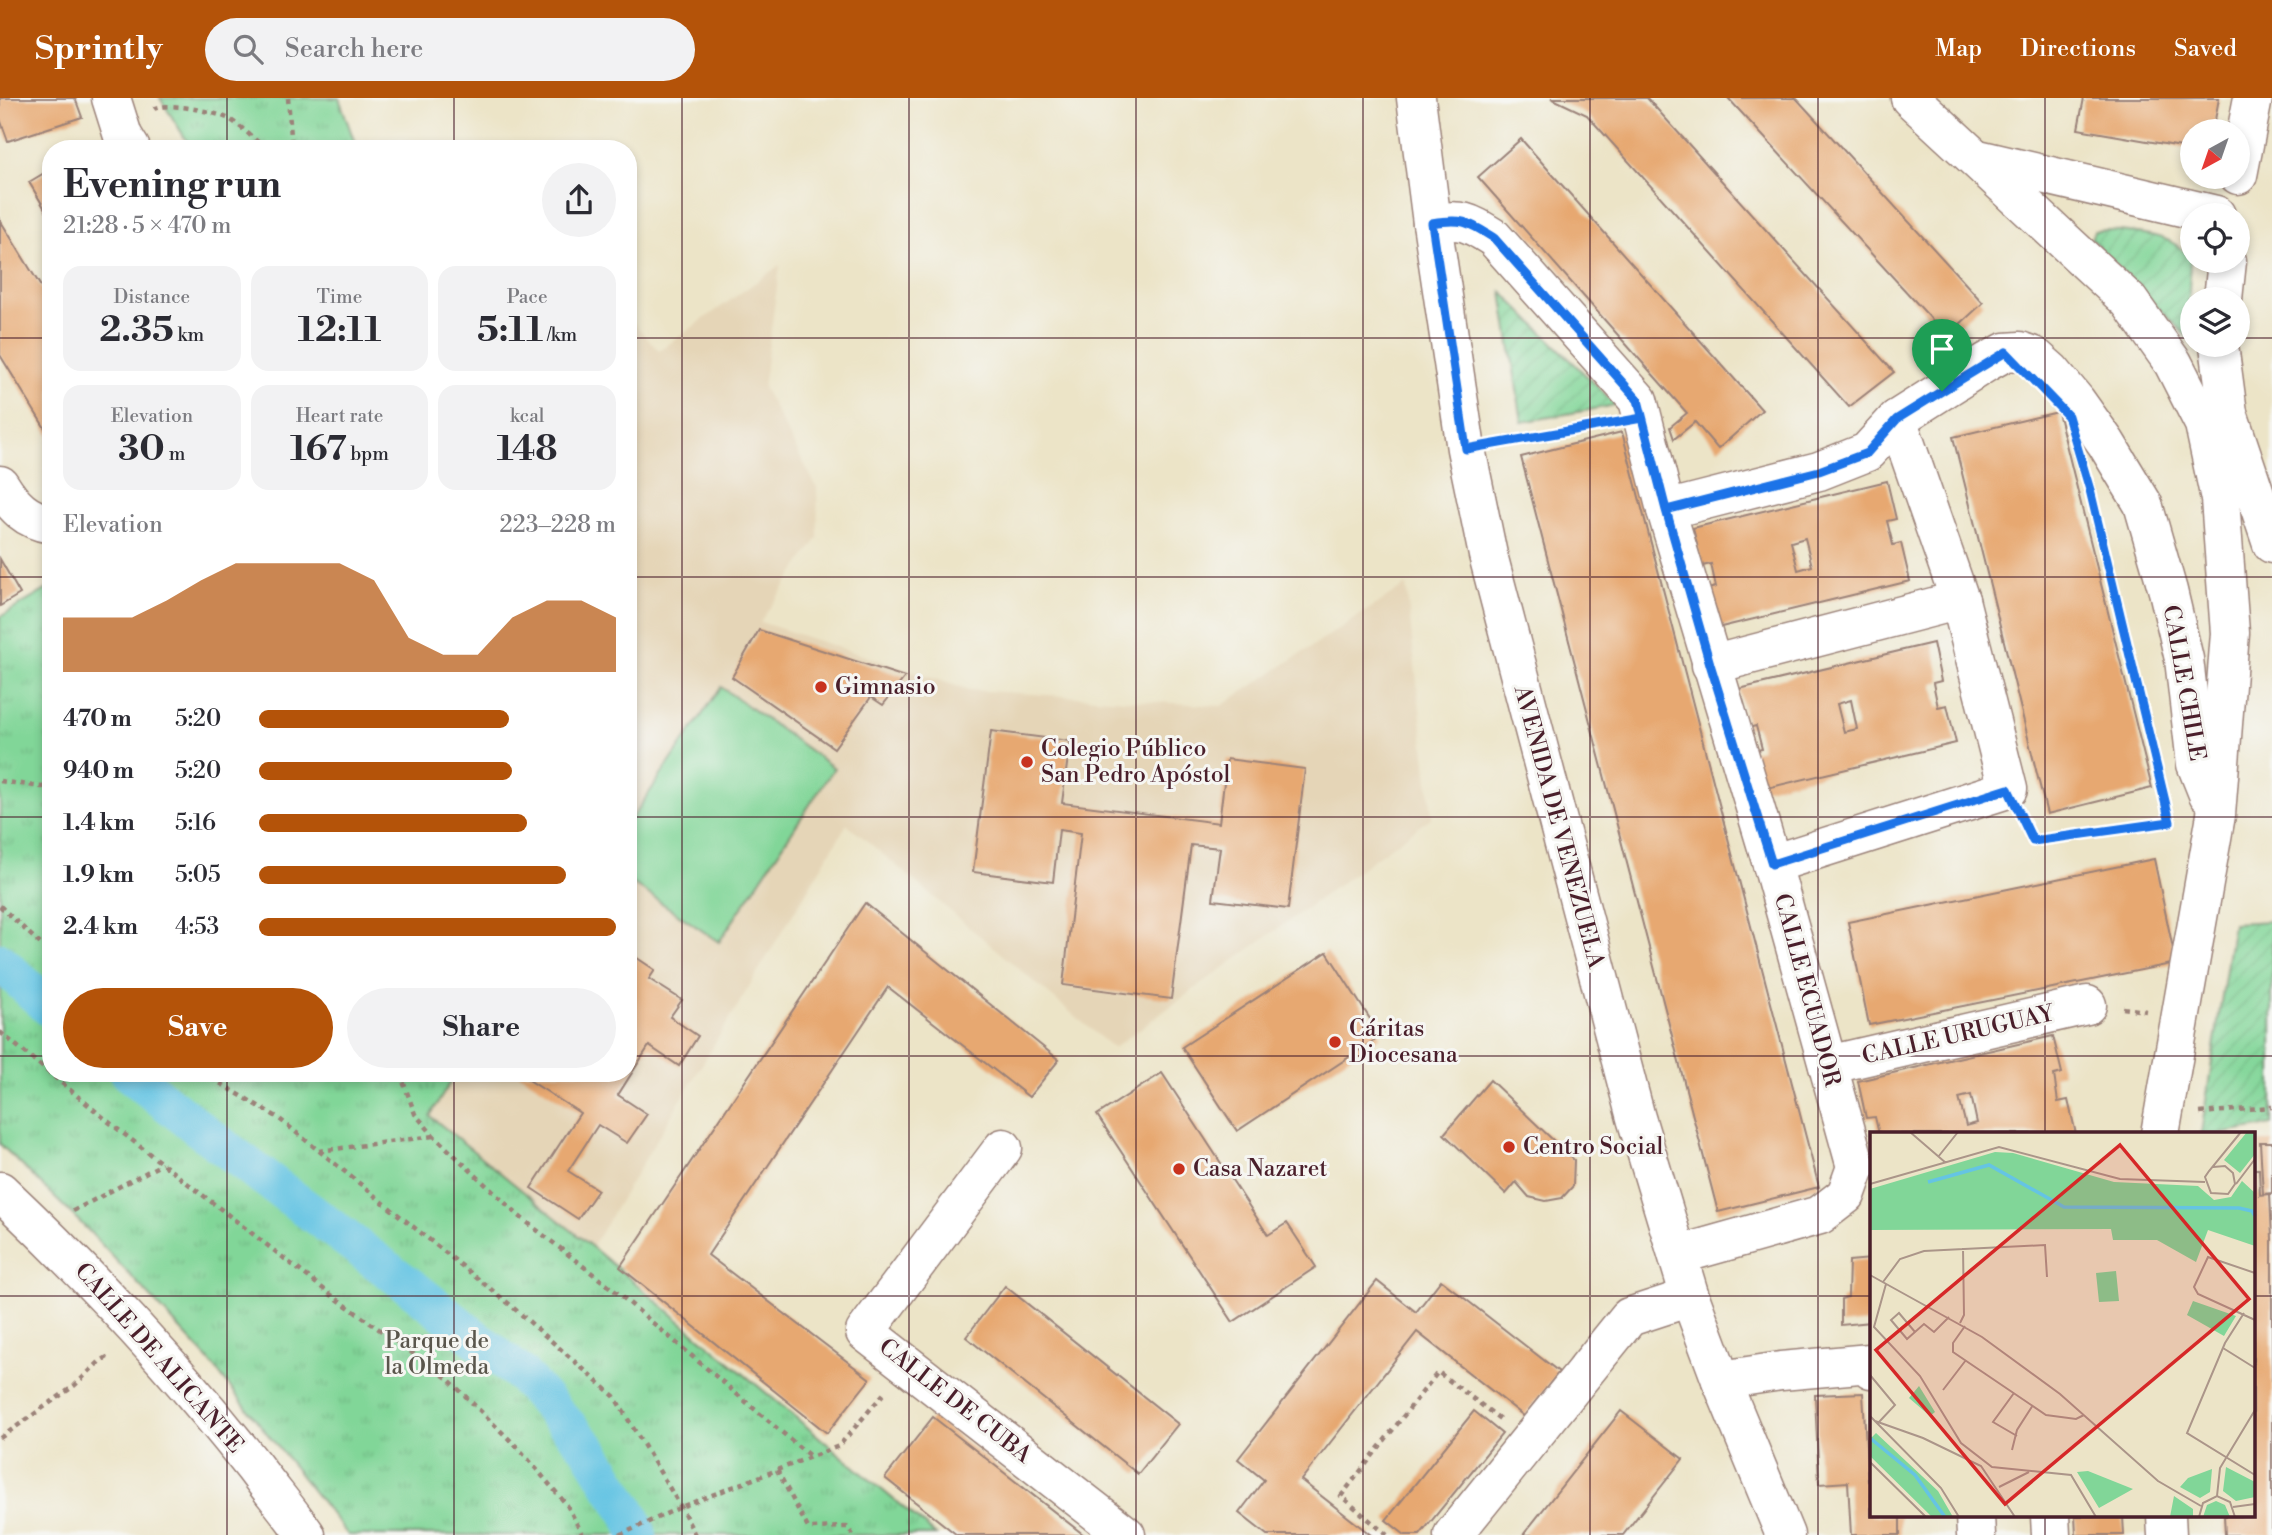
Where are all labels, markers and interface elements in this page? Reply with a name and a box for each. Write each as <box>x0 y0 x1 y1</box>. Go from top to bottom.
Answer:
search box <box>205 18 695 81</box>
text: Sprintly <box>35 29 163 70</box>
icon: search <box>229 30 267 68</box>
text: Search here <box>285 33 423 65</box>
text: Map <box>1935 34 1982 64</box>
text: Directions <box>2020 34 2136 64</box>
text: Saved <box>2174 34 2237 64</box>
north arrow <box>2180 119 2250 189</box>
map controls <box>2180 119 2250 357</box>
text: Evening run <box>63 162 281 209</box>
button: share <box>542 163 616 237</box>
button: locate <box>2180 203 2250 273</box>
text: 21:28 · 5 × 470 m <box>63 212 231 240</box>
text: Distance <box>113 285 190 309</box>
text: Time <box>317 285 362 309</box>
text: Pace <box>507 285 548 309</box>
button: layers <box>2180 287 2250 357</box>
text: 2.35 <box>99 309 174 352</box>
text: 12:11 <box>298 309 381 352</box>
text: 5:11 <box>477 309 543 352</box>
pin <box>1912 319 1972 391</box>
text: km <box>174 323 204 347</box>
text: /km <box>543 323 577 347</box>
icon: arrive <box>1923 330 1961 368</box>
text: Elevation <box>111 404 193 428</box>
text: Heart rate <box>296 404 383 428</box>
text: kcal <box>510 404 544 428</box>
text: 30 <box>118 428 165 471</box>
text: 167 <box>290 428 347 471</box>
text: 148 <box>497 428 558 471</box>
text: m <box>165 442 185 466</box>
text: bpm <box>347 442 389 466</box>
text: Elevation <box>63 511 163 539</box>
text: 223–228 m <box>500 511 616 539</box>
street label: CALLE CHILE <box>2157 603 2211 763</box>
place label: Gimnasio <box>835 673 936 701</box>
marker: Gimnasio <box>813 679 829 695</box>
street label: AVENIDA DE VENEZUELA <box>1507 682 1611 973</box>
text: 470 m <box>63 705 132 733</box>
text: 5:20 <box>175 705 221 733</box>
place label: Colegio Público San Pedro Apóstol <box>1041 735 1231 789</box>
marker: Colegio Público San Pedro Apóstol <box>1019 754 1035 770</box>
text: 940 m <box>63 757 134 785</box>
text: 5:20 <box>175 757 221 785</box>
text: 1.4 km <box>63 809 135 837</box>
text: 5:16 <box>175 809 216 837</box>
text: 1.9 km <box>63 861 134 889</box>
text: 5:05 <box>175 861 221 889</box>
street label: CALLE ECUADOR <box>1768 891 1846 1090</box>
text: 2.4 km <box>63 913 138 941</box>
text: 4:53 <box>175 913 219 941</box>
button: Save <box>63 988 333 1068</box>
button: Share <box>347 988 616 1068</box>
street label: CALLE URUGUAY <box>1859 999 2058 1071</box>
place label: Cáritas Diocesana <box>1349 1015 1458 1069</box>
marker: Cáritas Diocesana <box>1327 1034 1343 1050</box>
inset map <box>1870 1132 2254 1518</box>
place label: Centro Social <box>1523 1133 1664 1161</box>
marker: Centro Social <box>1501 1139 1517 1155</box>
place label: Casa Nazaret <box>1193 1155 1327 1183</box>
marker: Casa Nazaret <box>1171 1161 1187 1177</box>
street label: CALLE DE ALICANTE <box>69 1257 249 1459</box>
park label: Parque de la Olmeda <box>385 1327 490 1381</box>
street label: CALLE DE CUBA <box>873 1333 1038 1470</box>

